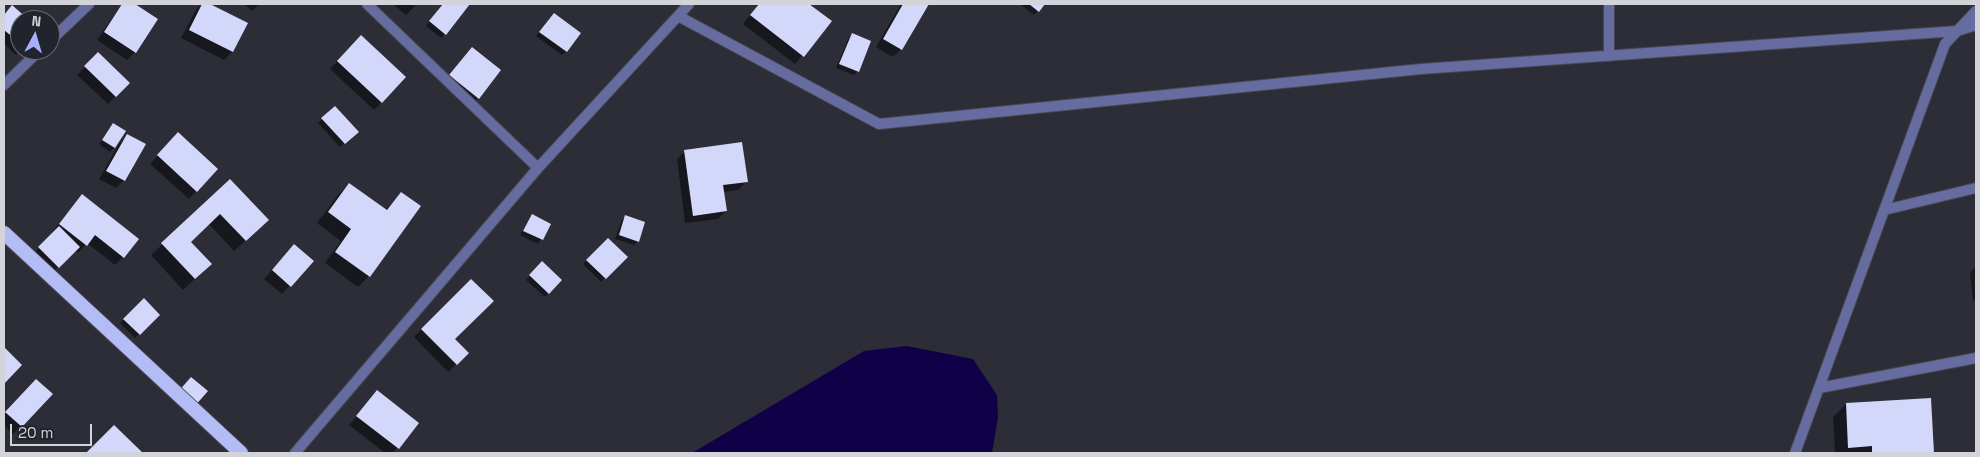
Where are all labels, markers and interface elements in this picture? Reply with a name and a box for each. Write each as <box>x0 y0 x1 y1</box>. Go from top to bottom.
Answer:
north arrow <box>10 10 60 60</box>
text: N <box>31 12 42 31</box>
scale bar <box>12 414 95 446</box>
text: 20 m <box>18 423 53 442</box>

